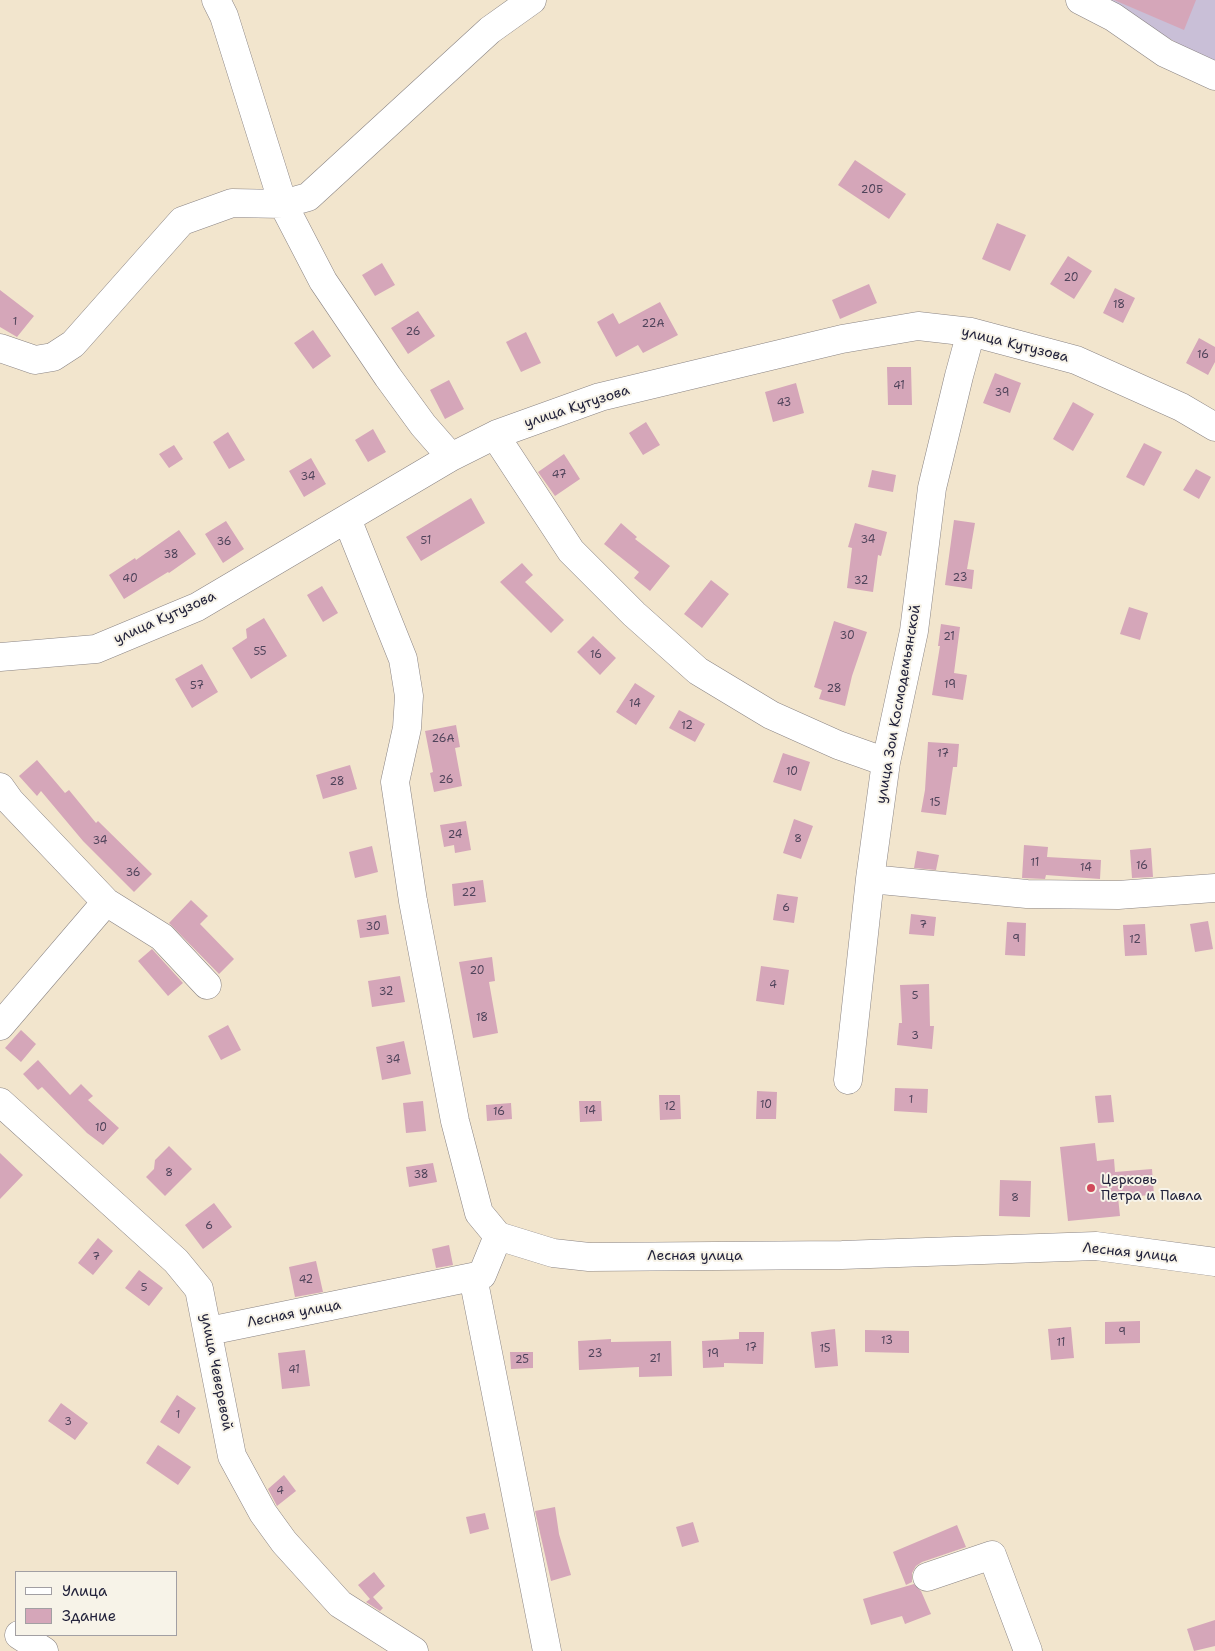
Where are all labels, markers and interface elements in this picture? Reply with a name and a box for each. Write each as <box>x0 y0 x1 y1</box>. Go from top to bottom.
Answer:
house number: 20Б <box>861 183 883 197</box>
house number: 20 <box>1063 271 1079 285</box>
house number: 18 <box>1113 298 1125 312</box>
house number: 1 <box>13 315 17 329</box>
house number: 22А <box>642 317 664 331</box>
street label: улица Кутузова <box>960 324 1070 366</box>
house number: 26 <box>406 325 420 339</box>
house number: 16 <box>1197 348 1209 362</box>
house number: 41 <box>893 379 905 393</box>
street label: улица Кутузова <box>522 382 632 432</box>
house number: 39 <box>995 386 1009 400</box>
house number: 43 <box>777 396 791 410</box>
house number: 47 <box>552 468 566 482</box>
house number: 34 <box>301 470 315 484</box>
house number: 34 <box>861 533 875 547</box>
house number: 51 <box>421 534 431 548</box>
house number: 36 <box>216 535 232 549</box>
house number: 38 <box>163 548 179 562</box>
house number: 23 <box>953 571 967 585</box>
house number: 40 <box>122 572 138 586</box>
house number: 32 <box>854 574 868 588</box>
street label: улица Кутузова <box>111 588 219 648</box>
street label: улица Зои Космодемьянской <box>873 603 925 805</box>
house number: 30 <box>839 629 855 643</box>
house number: 21 <box>943 630 955 644</box>
house number: 55 <box>253 645 267 659</box>
house number: 16 <box>590 648 602 662</box>
house number: 19 <box>944 678 956 692</box>
house number: 57 <box>190 679 204 693</box>
house number: 28 <box>826 682 842 696</box>
house number: 14 <box>629 697 641 711</box>
house number: 12 <box>681 719 693 733</box>
house number: 26А <box>432 732 454 746</box>
house number: 17 <box>937 747 949 761</box>
house number: 10 <box>786 765 798 779</box>
house number: 26 <box>439 773 453 787</box>
house number: 28 <box>329 775 345 789</box>
house number: 15 <box>929 796 941 810</box>
house number: 24 <box>448 828 462 842</box>
house number: 8 <box>794 832 802 846</box>
house number: 34 <box>93 834 107 848</box>
house number: 11 <box>1031 856 1039 870</box>
house number: 16 <box>1136 859 1148 873</box>
house number: 14 <box>1080 861 1092 875</box>
house number: 36 <box>125 866 141 880</box>
house number: 22 <box>462 886 476 900</box>
house number: 6 <box>782 901 790 915</box>
house number: 7 <box>919 918 927 932</box>
house number: 30 <box>365 920 381 934</box>
house number: 9 <box>1012 932 1020 946</box>
house number: 12 <box>1129 933 1141 947</box>
house number: 20 <box>469 964 485 978</box>
house number: 4 <box>769 978 777 992</box>
house number: 32 <box>379 985 393 999</box>
house number: 5 <box>912 989 918 1003</box>
house number: 18 <box>476 1011 488 1025</box>
house number: 3 <box>911 1029 919 1043</box>
house number: 34 <box>386 1053 400 1067</box>
house number: 1 <box>909 1093 913 1107</box>
house number: 10 <box>760 1098 772 1112</box>
house number: 12 <box>664 1100 676 1114</box>
house number: 14 <box>584 1104 596 1118</box>
house number: 16 <box>493 1105 505 1119</box>
house number: 10 <box>95 1121 107 1135</box>
house number: 8 <box>165 1166 173 1180</box>
house number: 38 <box>413 1168 429 1182</box>
place label: Церковь Петра и Павла <box>1101 1172 1202 1204</box>
marker: Церковь Петра и Павла <box>1085 1182 1097 1194</box>
house number: 8 <box>1011 1191 1019 1205</box>
house number: 6 <box>205 1219 213 1233</box>
street label: Лесная улица <box>1082 1240 1178 1266</box>
street label: Лесная улица <box>647 1248 743 1264</box>
house number: 7 <box>92 1250 100 1264</box>
house number: 42 <box>299 1273 313 1287</box>
house number: 5 <box>141 1281 147 1295</box>
street label: Лесная улица <box>246 1297 342 1331</box>
street label: улица Чеверевой <box>196 1312 236 1432</box>
house number: 9 <box>1118 1325 1126 1339</box>
house number: 13 <box>881 1334 893 1348</box>
house number: 11 <box>1057 1336 1065 1350</box>
house number: 17 <box>745 1341 757 1355</box>
house number: 15 <box>819 1342 831 1356</box>
house number: 23 <box>588 1347 602 1361</box>
house number: 19 <box>707 1347 719 1361</box>
house number: 21 <box>649 1352 661 1366</box>
house number: 25 <box>515 1353 529 1367</box>
house number: 41 <box>288 1363 300 1377</box>
house number: 1 <box>176 1408 180 1422</box>
house number: 3 <box>64 1415 72 1429</box>
house number: 4 <box>276 1484 284 1498</box>
legend <box>15 1571 178 1636</box>
text: Улица <box>62 1581 107 1601</box>
text: Здание <box>62 1606 116 1626</box>

